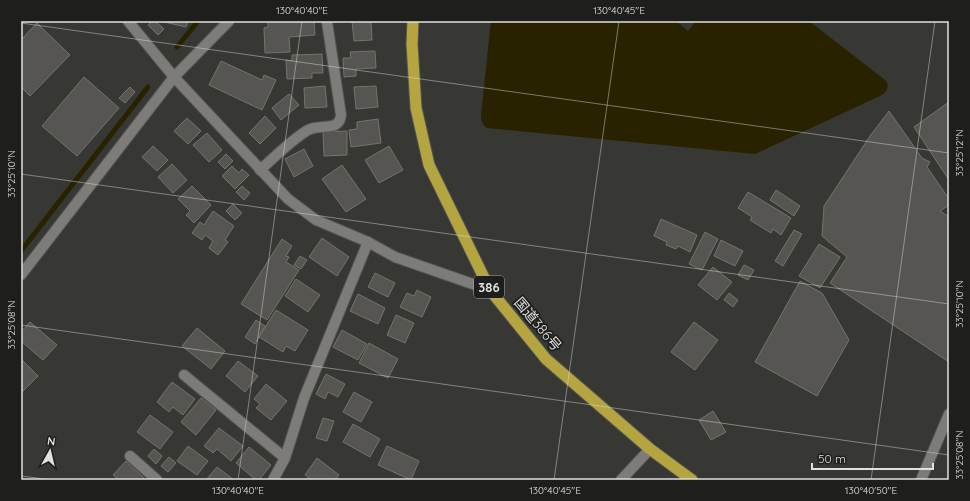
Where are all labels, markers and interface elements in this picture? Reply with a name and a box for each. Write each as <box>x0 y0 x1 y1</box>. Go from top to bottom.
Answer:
text: 130°40'40"E <box>276 4 328 17</box>
text: 130°40'45"E <box>593 4 645 17</box>
text: 33°25'12"N <box>953 129 966 177</box>
text: 33°25'10"N <box>5 150 18 198</box>
road number: 386 <box>474 276 504 298</box>
text: 33°25'10"N <box>953 280 966 328</box>
street label: 国道386号 <box>510 294 566 354</box>
text: 33°25'08"N <box>5 300 18 350</box>
text: 33°25'08"N <box>953 430 966 480</box>
north arrow <box>30 431 70 471</box>
text: N <box>46 434 56 449</box>
scale bar <box>812 445 933 471</box>
text: 50 m <box>818 451 846 466</box>
text: 130°40'40"E <box>212 484 264 497</box>
text: 130°40'45"E <box>529 484 581 497</box>
text: 130°40'50"E <box>845 484 897 497</box>

